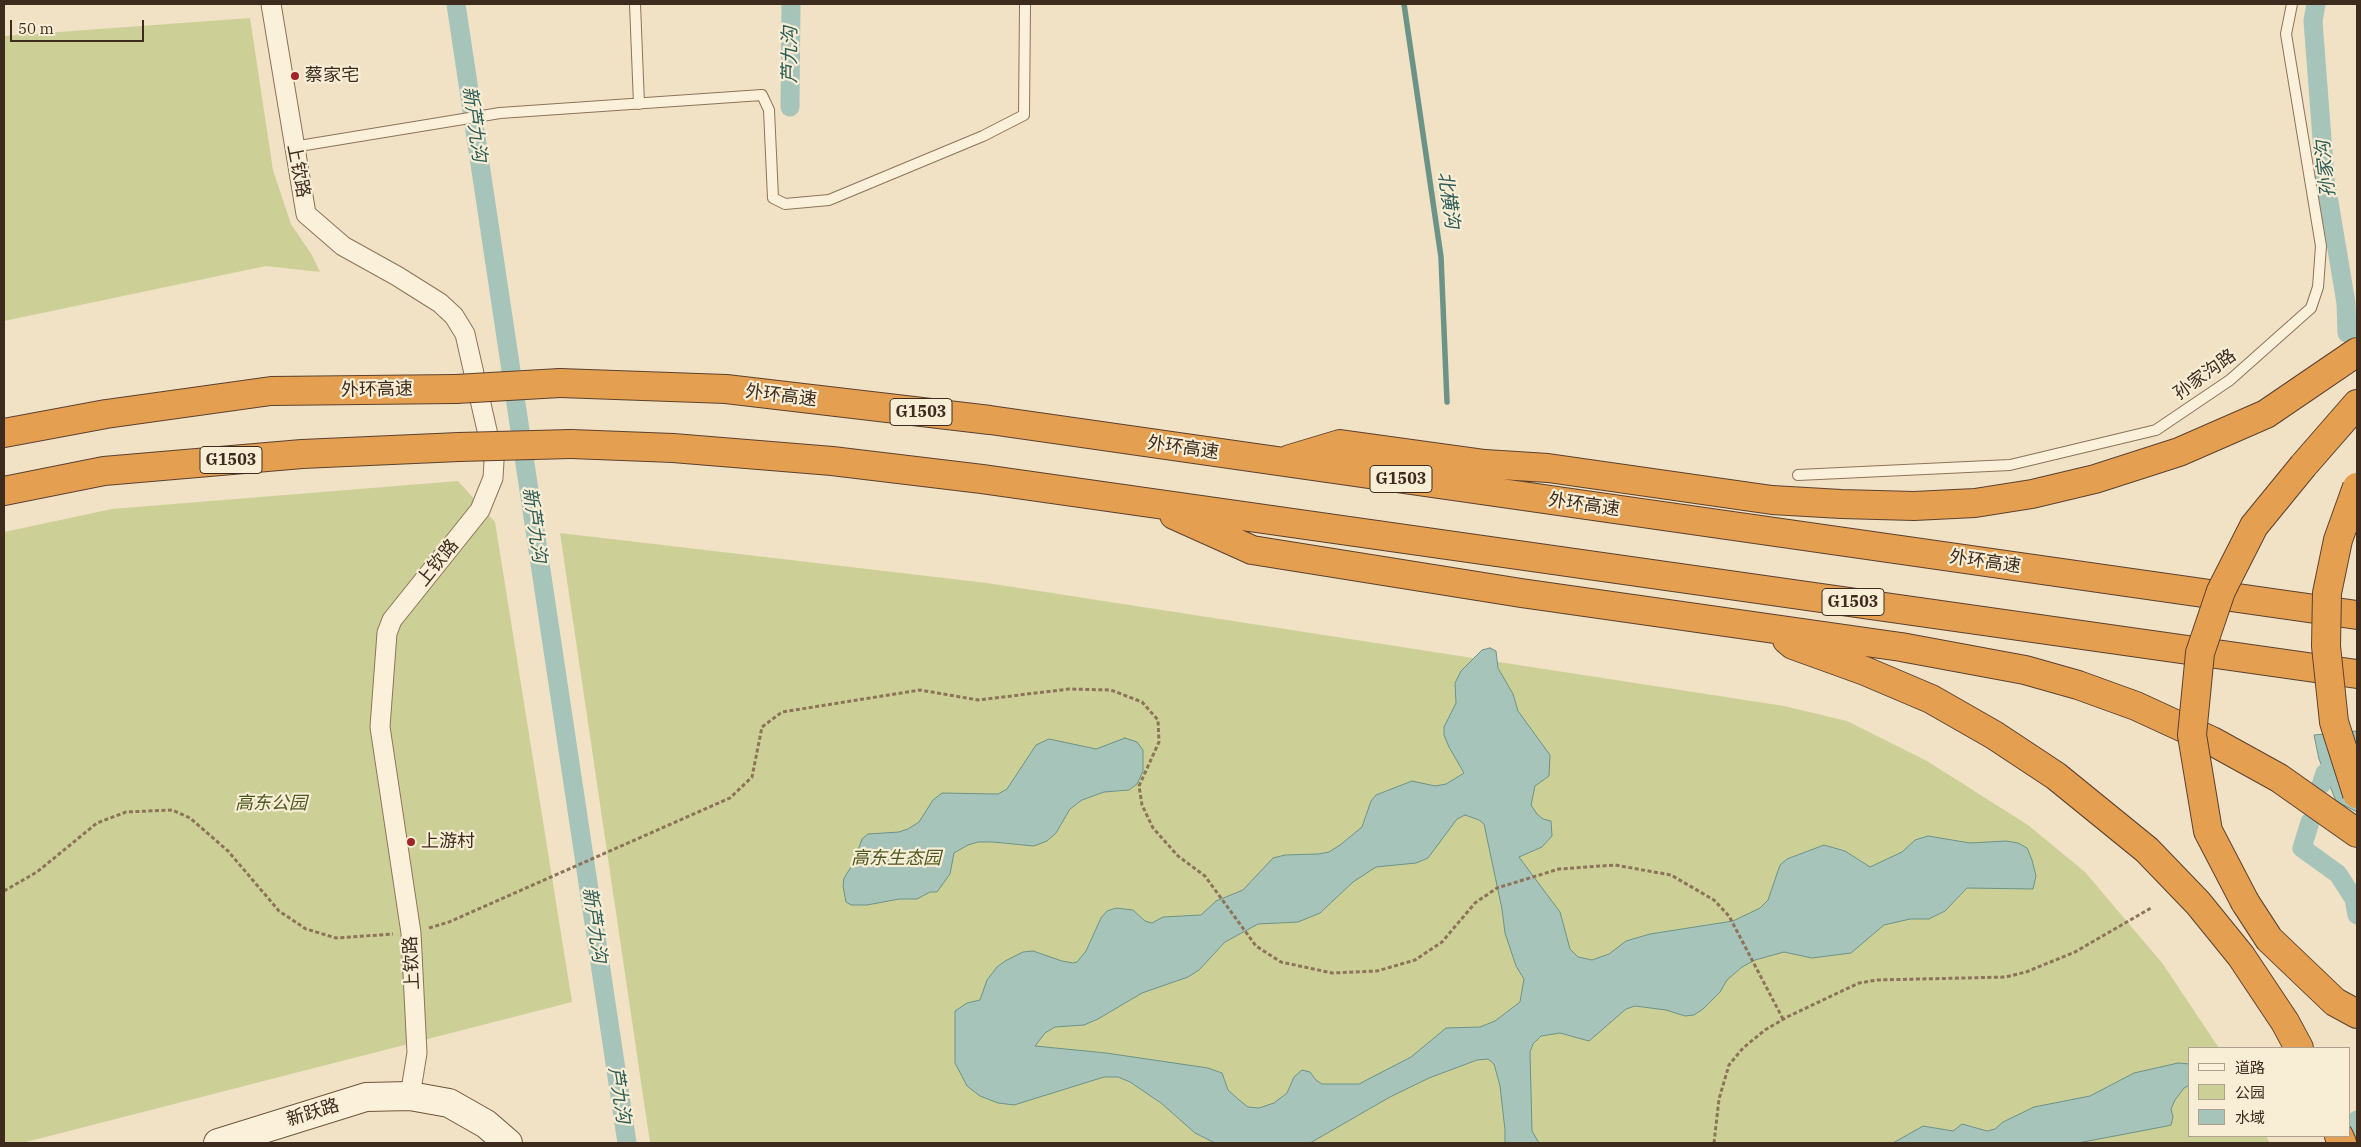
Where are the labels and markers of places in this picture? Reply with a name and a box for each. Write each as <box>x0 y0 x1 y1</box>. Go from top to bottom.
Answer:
place label: 蔡家宅 <box>305 65 359 87</box>
marker: 蔡家宅 <box>289 70 301 82</box>
place label: 上游村 <box>421 831 475 853</box>
marker: 上游村 <box>405 836 417 848</box>

